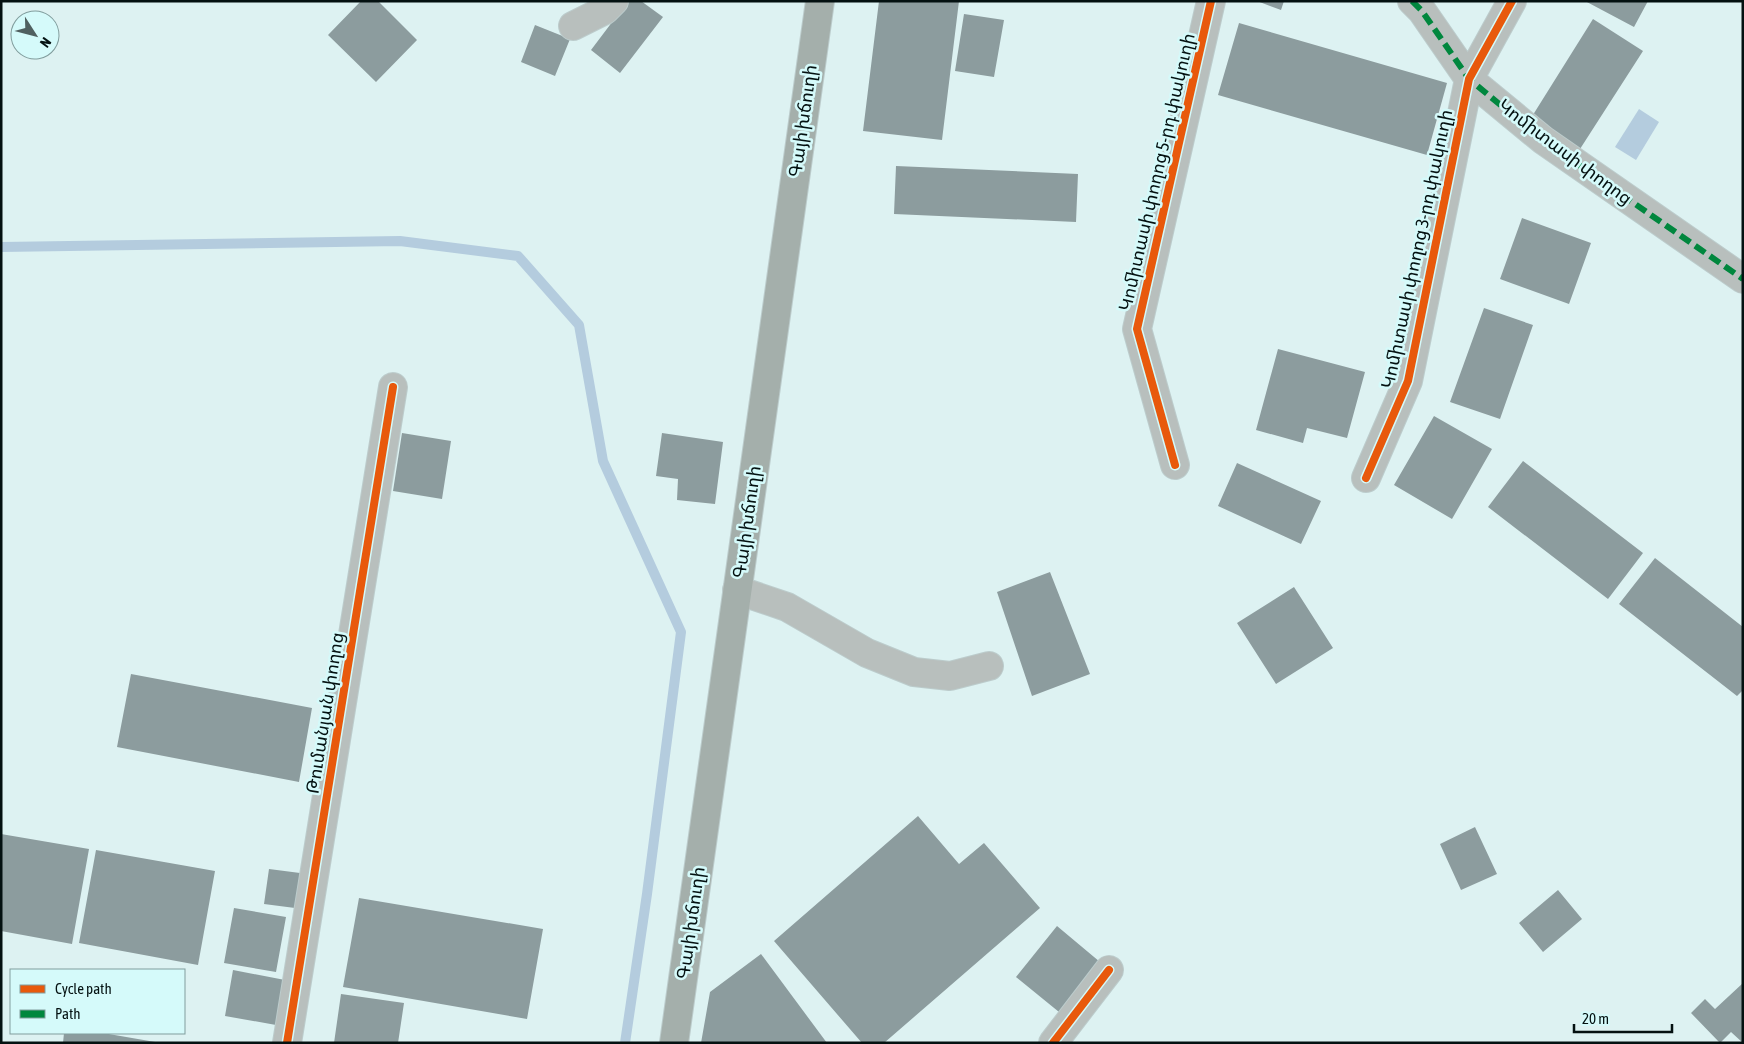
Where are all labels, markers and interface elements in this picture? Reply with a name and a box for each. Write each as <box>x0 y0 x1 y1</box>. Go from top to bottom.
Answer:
north arrow <box>10 10 60 60</box>
street label: Կոմիտասի փողոց 5-րդ փակուղի <box>1114 31 1199 313</box>
text: N <box>37 35 54 51</box>
street label: Գայի խճուղի <box>784 63 821 179</box>
street label: Կոմիտասի փողոց <box>1494 94 1636 209</box>
street label: Կոմիտասի փողոց 3-րդ փակուղի <box>1377 108 1456 390</box>
street label: Գայի խճուղի <box>728 464 765 580</box>
street label: Թումանյան փողոց <box>301 631 348 795</box>
street label: Գայի խճուղի <box>672 865 709 981</box>
legend <box>10 969 185 1034</box>
text: Cycle path <box>55 980 112 997</box>
scale bar <box>1574 1002 1672 1034</box>
text: Path <box>55 1005 81 1022</box>
text: 20 m <box>1582 1010 1609 1027</box>

